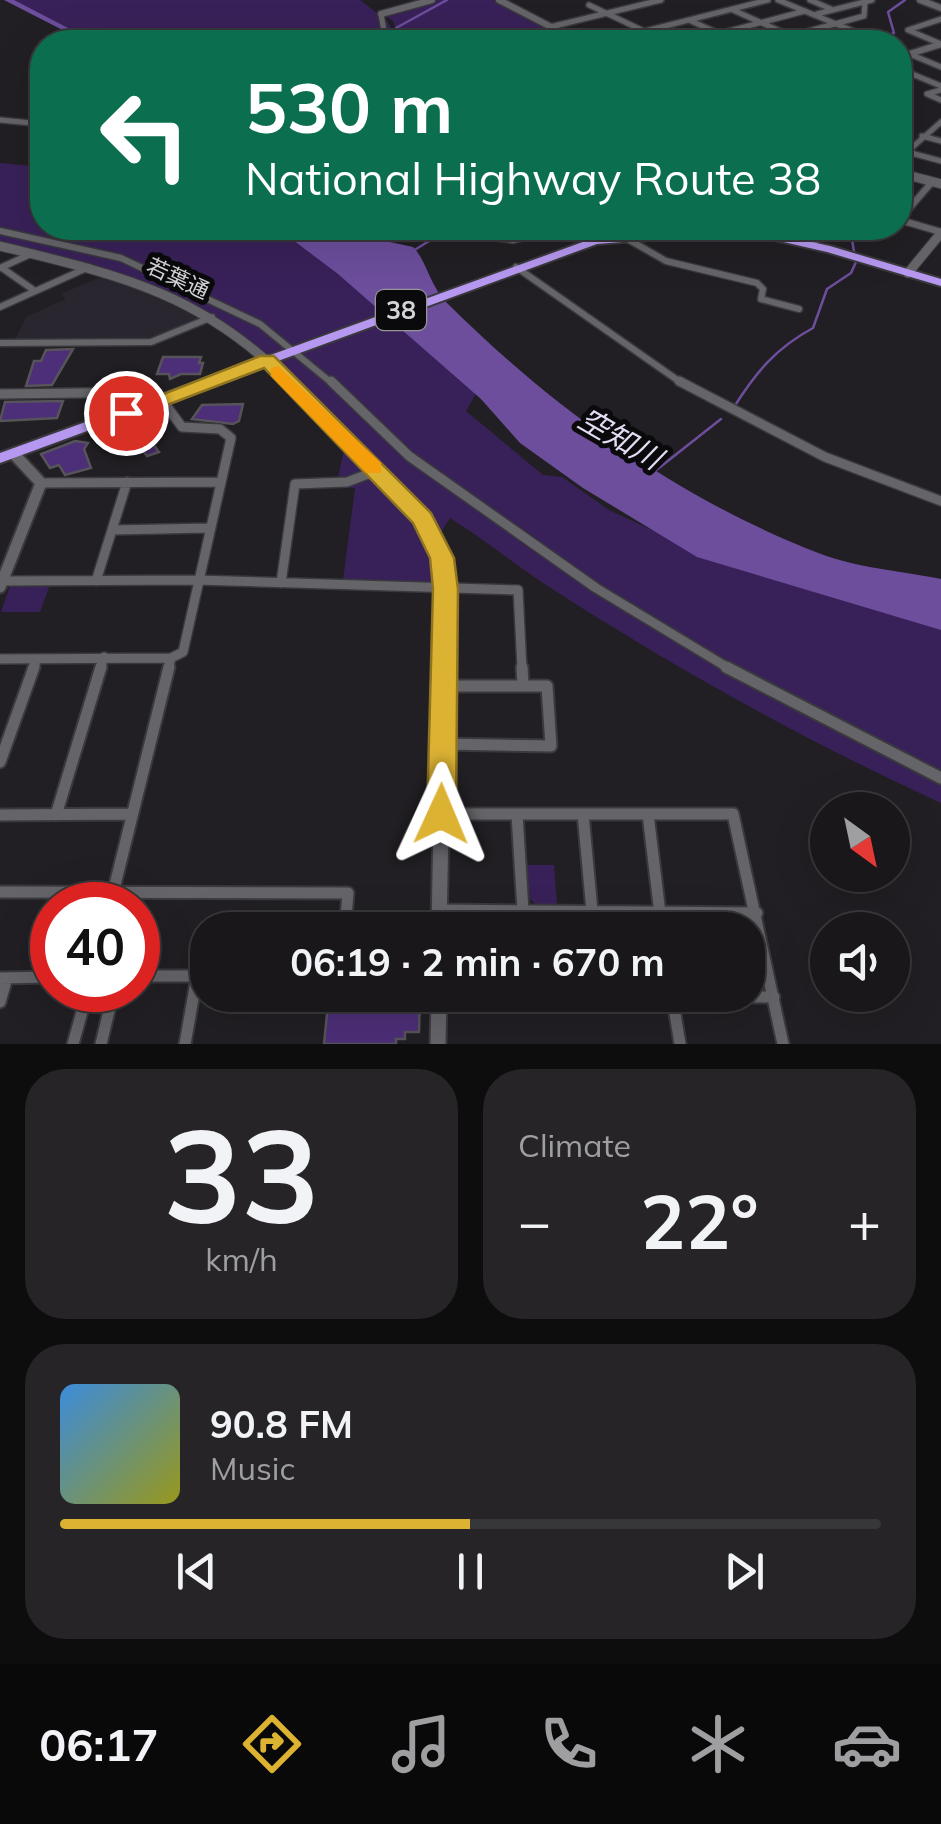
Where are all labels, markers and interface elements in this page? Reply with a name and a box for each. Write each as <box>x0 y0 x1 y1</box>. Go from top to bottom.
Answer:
text: 530 m <box>245 63 453 151</box>
icon: left <box>80 70 210 200</box>
text: National Highway Route 38 <box>245 150 821 206</box>
street label: 若葉通 <box>142 251 214 305</box>
road number: 38 <box>376 290 426 330</box>
pin <box>84 371 169 456</box>
icon: arrive <box>99 386 154 441</box>
water label: 空知川 <box>572 399 672 479</box>
position arrow <box>389 762 493 866</box>
north arrow <box>810 792 910 892</box>
map controls <box>810 792 910 1012</box>
speed limit sign: 40 <box>30 882 160 1012</box>
button: sound <box>810 912 910 1012</box>
text: 06:19 · 2 min · 670 m <box>290 938 665 986</box>
text: 33 <box>163 1092 320 1256</box>
text: Climate <box>518 1125 631 1165</box>
text: 22° <box>640 1174 759 1268</box>
text: − <box>518 1187 551 1256</box>
text: + <box>848 1187 881 1256</box>
text: km/h <box>205 1239 278 1279</box>
text: 90.8 FM <box>210 1400 353 1448</box>
text: Music <box>210 1448 295 1488</box>
icon: previous <box>169 1544 224 1599</box>
icon: pause <box>443 1544 498 1599</box>
icon: next <box>717 1544 772 1599</box>
icon: directions <box>237 1709 307 1779</box>
icon: music <box>386 1709 456 1779</box>
icon: phone <box>534 1709 604 1779</box>
icon: climate <box>683 1709 753 1779</box>
icon: car <box>832 1709 902 1779</box>
text: 06:17 <box>39 1716 158 1772</box>

